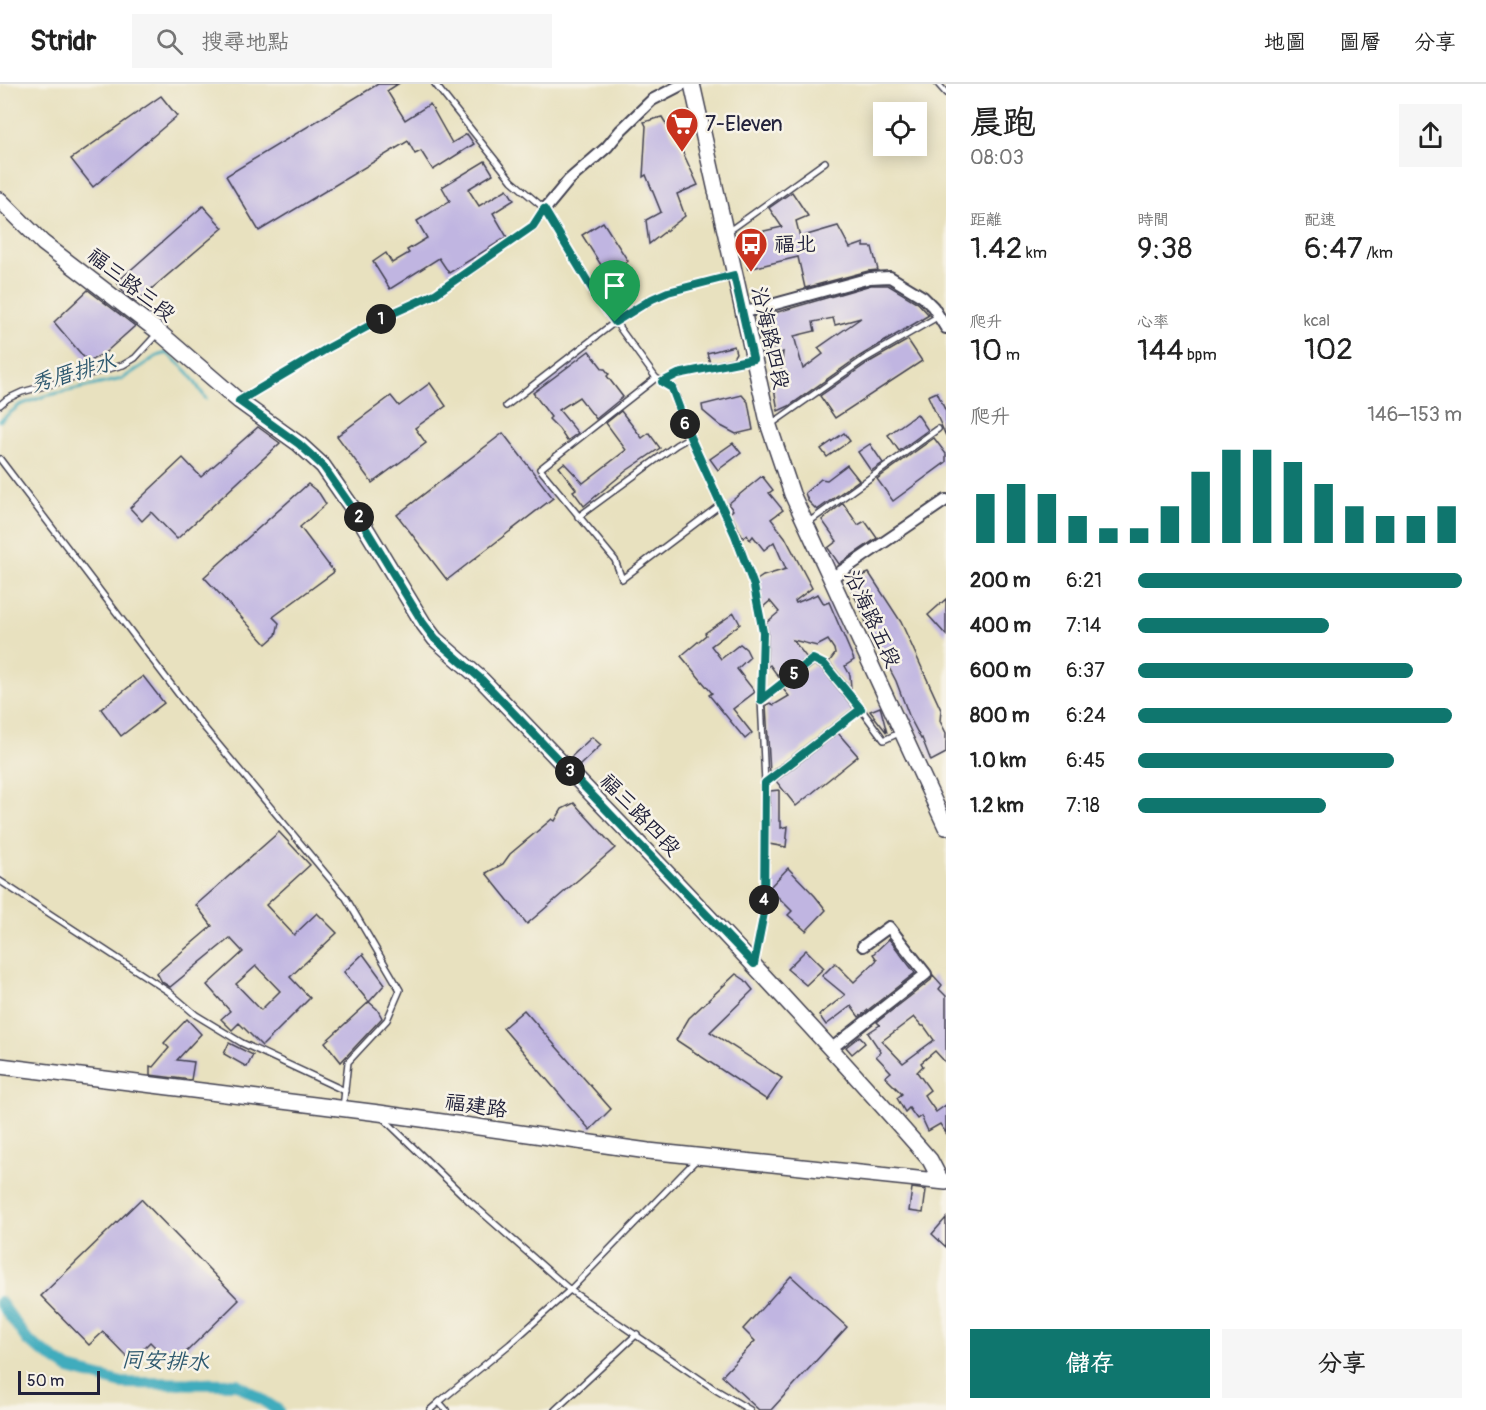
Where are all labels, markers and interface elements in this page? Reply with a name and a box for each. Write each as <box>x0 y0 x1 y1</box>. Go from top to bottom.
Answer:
search box <box>132 14 552 68</box>
text: Stridr <box>30 24 96 59</box>
icon: search <box>153 25 186 58</box>
text: 搜尋地點 <box>201 28 289 56</box>
text: 地圖 <box>1264 29 1306 56</box>
text: 圖層 <box>1339 29 1381 56</box>
text: 分享 <box>1414 29 1456 56</box>
map controls <box>873 102 927 156</box>
button: locate <box>873 102 927 156</box>
text: 晨跑 <box>970 102 1036 143</box>
button: share <box>1399 104 1462 167</box>
supermarket icon: 7-Eleven <box>664 106 700 153</box>
place label: 7-Eleven <box>705 111 783 138</box>
text: 08:03 <box>970 145 1024 170</box>
text: 距離 <box>970 210 1002 230</box>
text: 時間 <box>1137 210 1169 230</box>
text: 配速 <box>1304 210 1336 230</box>
bus stop icon: 福北 <box>733 226 769 273</box>
text: 1.42 <box>970 230 1022 267</box>
text: 9:38 <box>1137 230 1192 267</box>
text: 6:47 <box>1304 230 1363 267</box>
place label: 福北 <box>774 231 816 258</box>
street label: 福三路三段 <box>81 242 181 328</box>
text: km <box>1022 243 1047 263</box>
text: /km <box>1363 243 1393 263</box>
pin <box>589 260 640 322</box>
icon: arrive <box>598 269 631 302</box>
street label: 沿海路四段 <box>745 284 795 392</box>
pin: 1 <box>366 304 396 334</box>
text: 1 <box>378 309 384 329</box>
text: kcal <box>1304 311 1330 331</box>
text: 爬升 <box>970 312 1002 332</box>
text: 心率 <box>1137 312 1169 332</box>
text: 102 <box>1304 331 1353 368</box>
text: 10 <box>970 332 1002 369</box>
text: 144 <box>1137 332 1184 369</box>
text: m <box>1002 345 1020 365</box>
text: bpm <box>1184 345 1217 365</box>
water label: 秀厝排水 <box>27 347 120 399</box>
text: 146–153 m <box>1367 402 1462 427</box>
text: 爬升 <box>970 404 1010 429</box>
pin: 6 <box>670 409 700 439</box>
text: 6 <box>680 414 690 434</box>
pin: 2 <box>344 502 374 532</box>
text: 2 <box>355 507 363 527</box>
street label: 沿海路五段 <box>838 566 906 672</box>
text: 200 m <box>970 568 1031 593</box>
text: 6:21 <box>1066 568 1102 593</box>
text: 400 m <box>970 613 1031 638</box>
text: 7:14 <box>1066 613 1101 638</box>
text: 600 m <box>970 658 1031 683</box>
text: 6:37 <box>1066 658 1105 683</box>
pin: 5 <box>779 659 809 689</box>
text: 5 <box>790 664 798 684</box>
text: 800 m <box>970 703 1030 728</box>
text: 6:24 <box>1066 703 1106 728</box>
text: 1.0 km <box>970 748 1026 773</box>
text: 6:45 <box>1066 748 1105 773</box>
pin: 3 <box>555 756 585 786</box>
text: 3 <box>566 761 574 781</box>
street label: 福三路四段 <box>594 768 686 862</box>
text: 1.2 km <box>970 793 1024 818</box>
text: 7:18 <box>1066 793 1100 818</box>
pin: 4 <box>749 885 779 915</box>
text: 4 <box>759 890 769 910</box>
street label: 福建路 <box>443 1088 509 1124</box>
button: 儲存 <box>970 1329 1210 1398</box>
button: 分享 <box>1222 1329 1462 1398</box>
water label: 同安排水 <box>121 1345 210 1377</box>
scale bar <box>18 1368 100 1396</box>
text: 50 m <box>27 1371 64 1391</box>

